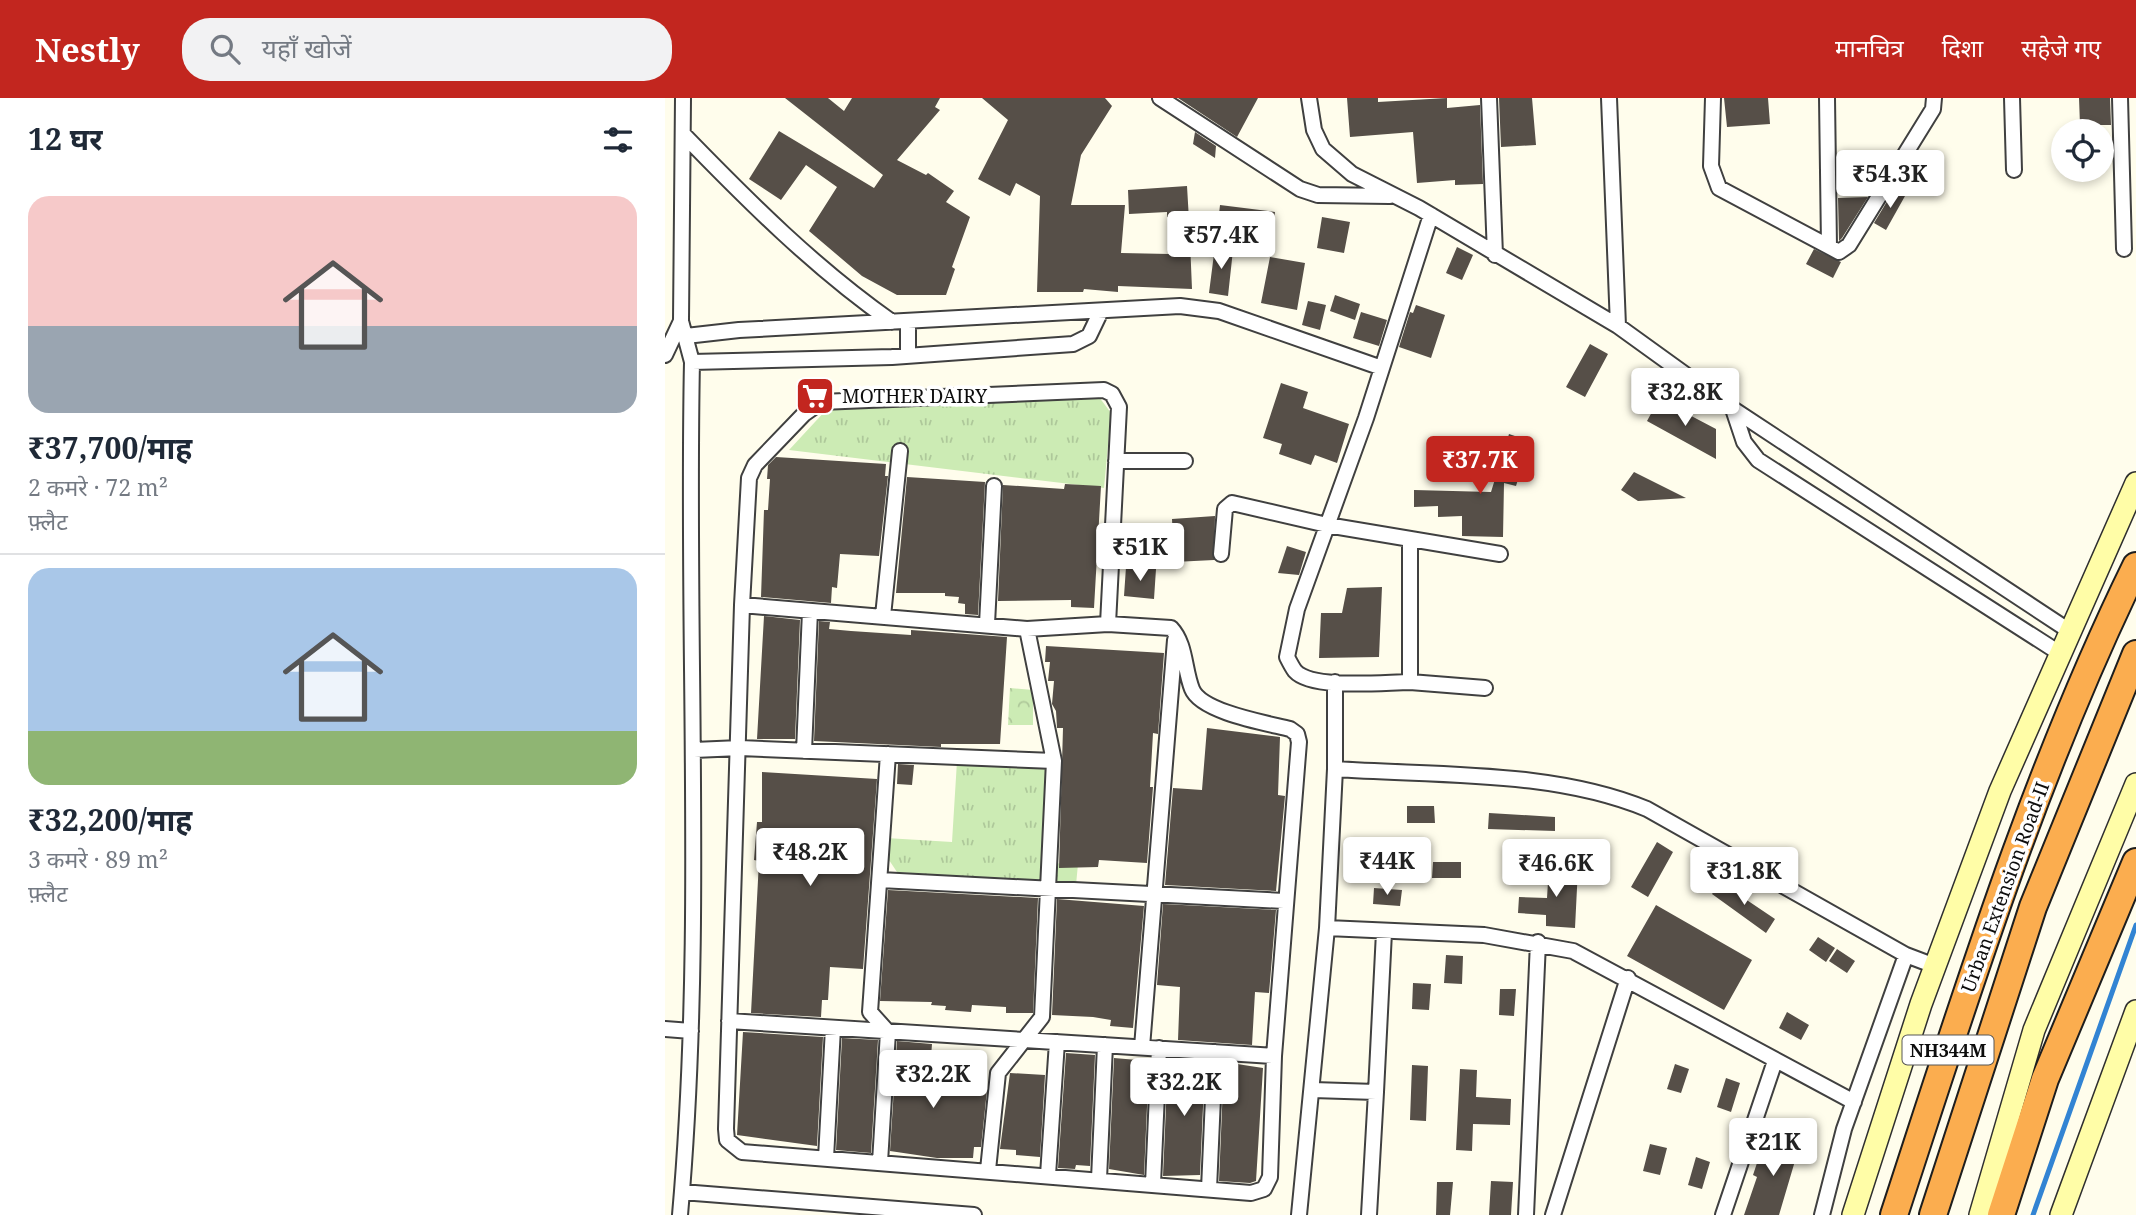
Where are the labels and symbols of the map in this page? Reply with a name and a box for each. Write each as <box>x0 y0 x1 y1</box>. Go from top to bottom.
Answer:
pin: ₹54.3K <box>1833 150 1947 210</box>
pin: ₹57.4K <box>1164 212 1278 271</box>
pin: ₹32.8K <box>1628 368 1742 428</box>
supermarket icon: MOTHER DAIRY <box>794 375 836 417</box>
place label: MOTHER DAIRY <box>842 383 987 409</box>
pin: ₹37.7K <box>1423 436 1537 496</box>
pin: ₹51K <box>1099 524 1181 583</box>
street label: Urban Extension Road-II <box>1955 778 2055 996</box>
pin: ₹48.2K <box>753 828 867 888</box>
pin: ₹44K <box>1346 838 1428 897</box>
pin: ₹46.6K <box>1499 840 1613 899</box>
pin: ₹31.8K <box>1687 848 1801 907</box>
road number: NH344M <box>1903 1035 1993 1065</box>
pin: ₹32.2K <box>876 1051 990 1110</box>
pin: ₹32.2K <box>1127 1058 1241 1118</box>
pin: ₹21K <box>1732 1118 1814 1178</box>

